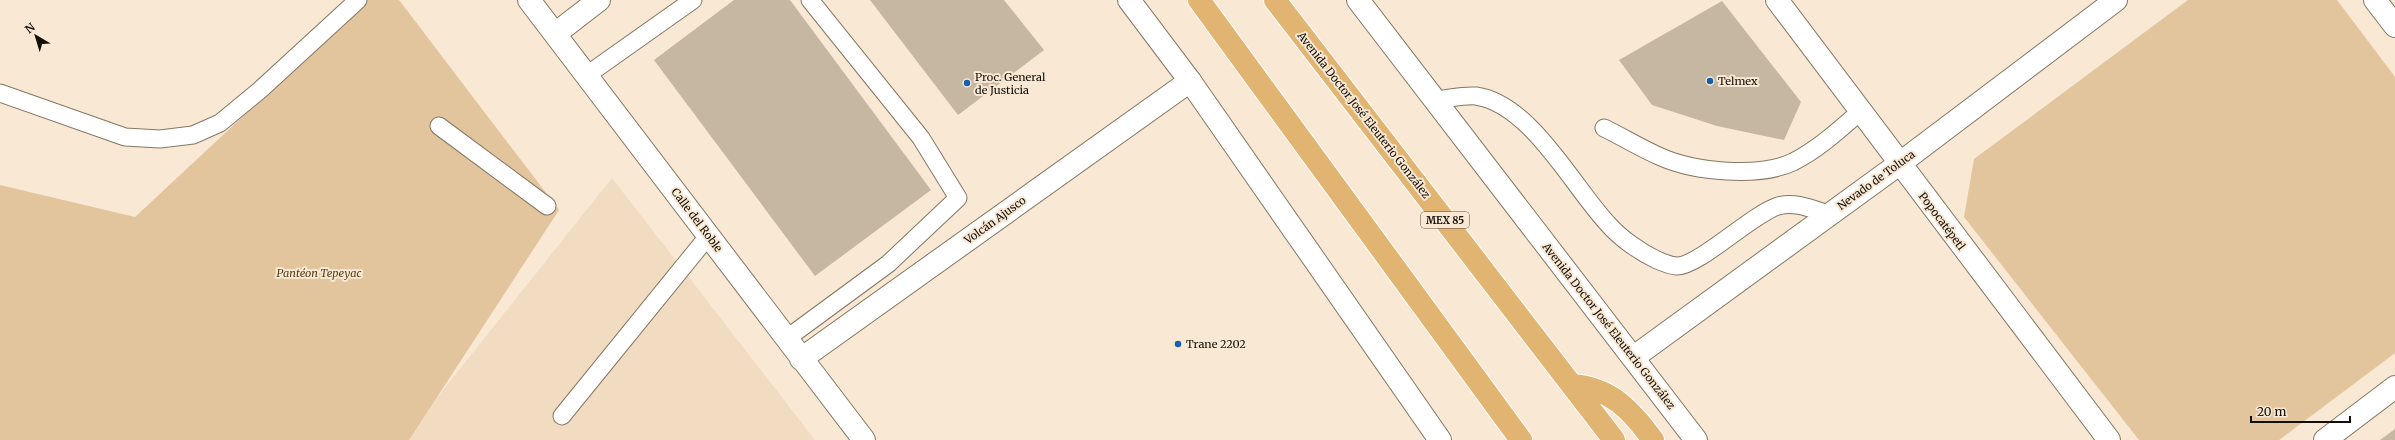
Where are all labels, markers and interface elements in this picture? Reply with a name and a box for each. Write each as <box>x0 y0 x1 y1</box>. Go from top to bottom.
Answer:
north arrow <box>16 16 56 56</box>
text: N <box>22 20 38 36</box>
street label: Avenida Doctor José Eleuterio González <box>1294 28 1433 201</box>
place label: Proc. General de Justicia <box>975 70 1046 97</box>
place label: Telmex <box>1718 74 1758 88</box>
marker: Telmex <box>1705 76 1715 86</box>
marker: Proc. General de Justicia <box>962 78 972 88</box>
street label: Nevado de Toluca <box>1835 147 1918 213</box>
street label: Calle del Roble <box>668 185 726 255</box>
street label: Popocatépetl <box>1916 189 1969 253</box>
street label: Volcán Ajusco <box>961 193 1029 248</box>
road number: MEX 85 <box>1421 212 1469 228</box>
street label: Avenida Doctor José Eleuterio González <box>1539 239 1678 412</box>
park label: Pantéon Tepeyac <box>277 266 361 280</box>
place label: Trane 2202 <box>1186 337 1246 351</box>
marker: Trane 2202 <box>1173 339 1183 349</box>
scale bar <box>2251 398 2350 424</box>
text: 20 m <box>2257 404 2286 419</box>

